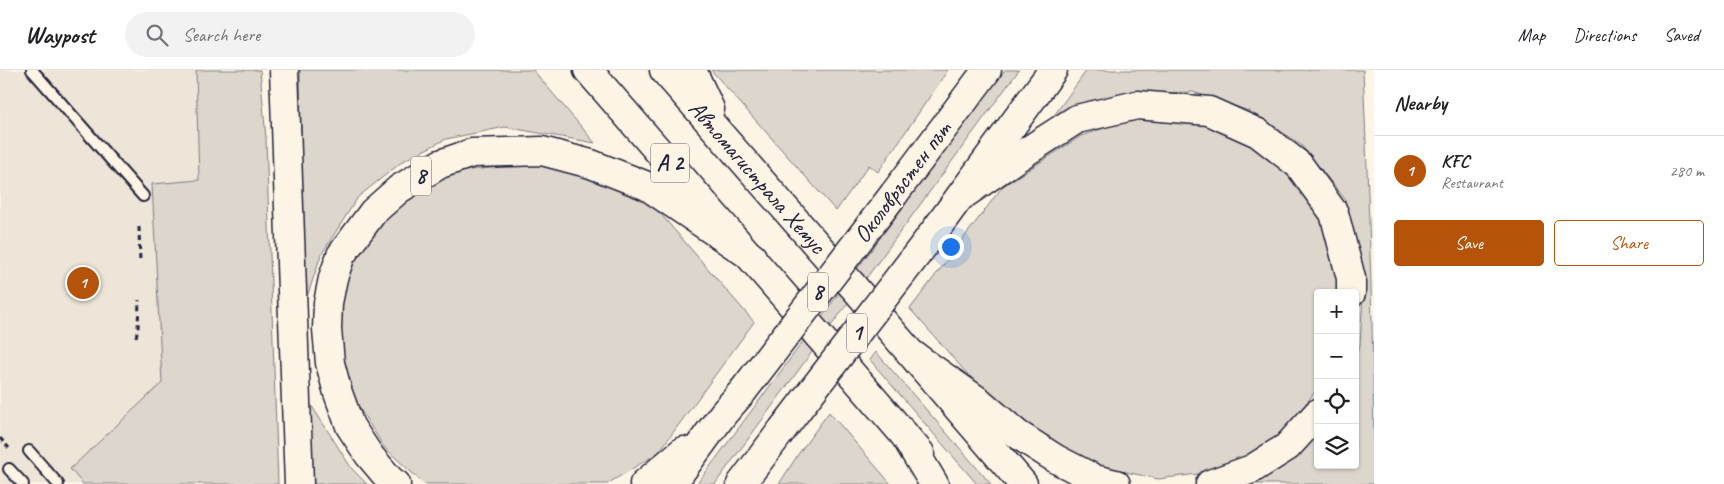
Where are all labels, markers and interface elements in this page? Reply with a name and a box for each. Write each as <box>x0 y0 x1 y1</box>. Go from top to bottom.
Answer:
search box <box>125 12 475 57</box>
text: Waypost <box>25 20 95 50</box>
icon: search <box>143 21 171 49</box>
text: Search here <box>183 23 260 47</box>
text: Map <box>1518 24 1545 46</box>
text: Directions <box>1573 24 1636 46</box>
text: Saved <box>1664 24 1699 46</box>
text: Nearby <box>1394 90 1447 116</box>
street label: Автомагистрала Хемус <box>682 94 834 261</box>
street label: Околовръстен път <box>847 114 958 249</box>
road number: A 2 <box>651 144 689 182</box>
text: KFC <box>1441 149 1469 173</box>
road number: 8 <box>411 156 431 196</box>
text: 1 <box>1406 161 1414 181</box>
text: 280 m <box>1670 161 1704 181</box>
text: Restaurant <box>1441 173 1503 193</box>
button: Save <box>1394 220 1544 266</box>
button: Share <box>1554 220 1704 266</box>
your location <box>938 234 964 260</box>
pin: 1 <box>67 264 99 302</box>
road number: 8 <box>808 272 828 312</box>
map controls <box>1314 289 1359 469</box>
button: + <box>1314 289 1359 334</box>
road number: 1 <box>847 314 867 352</box>
button: − <box>1314 334 1359 379</box>
button: locate <box>1314 379 1359 424</box>
button: layers <box>1314 424 1359 469</box>

